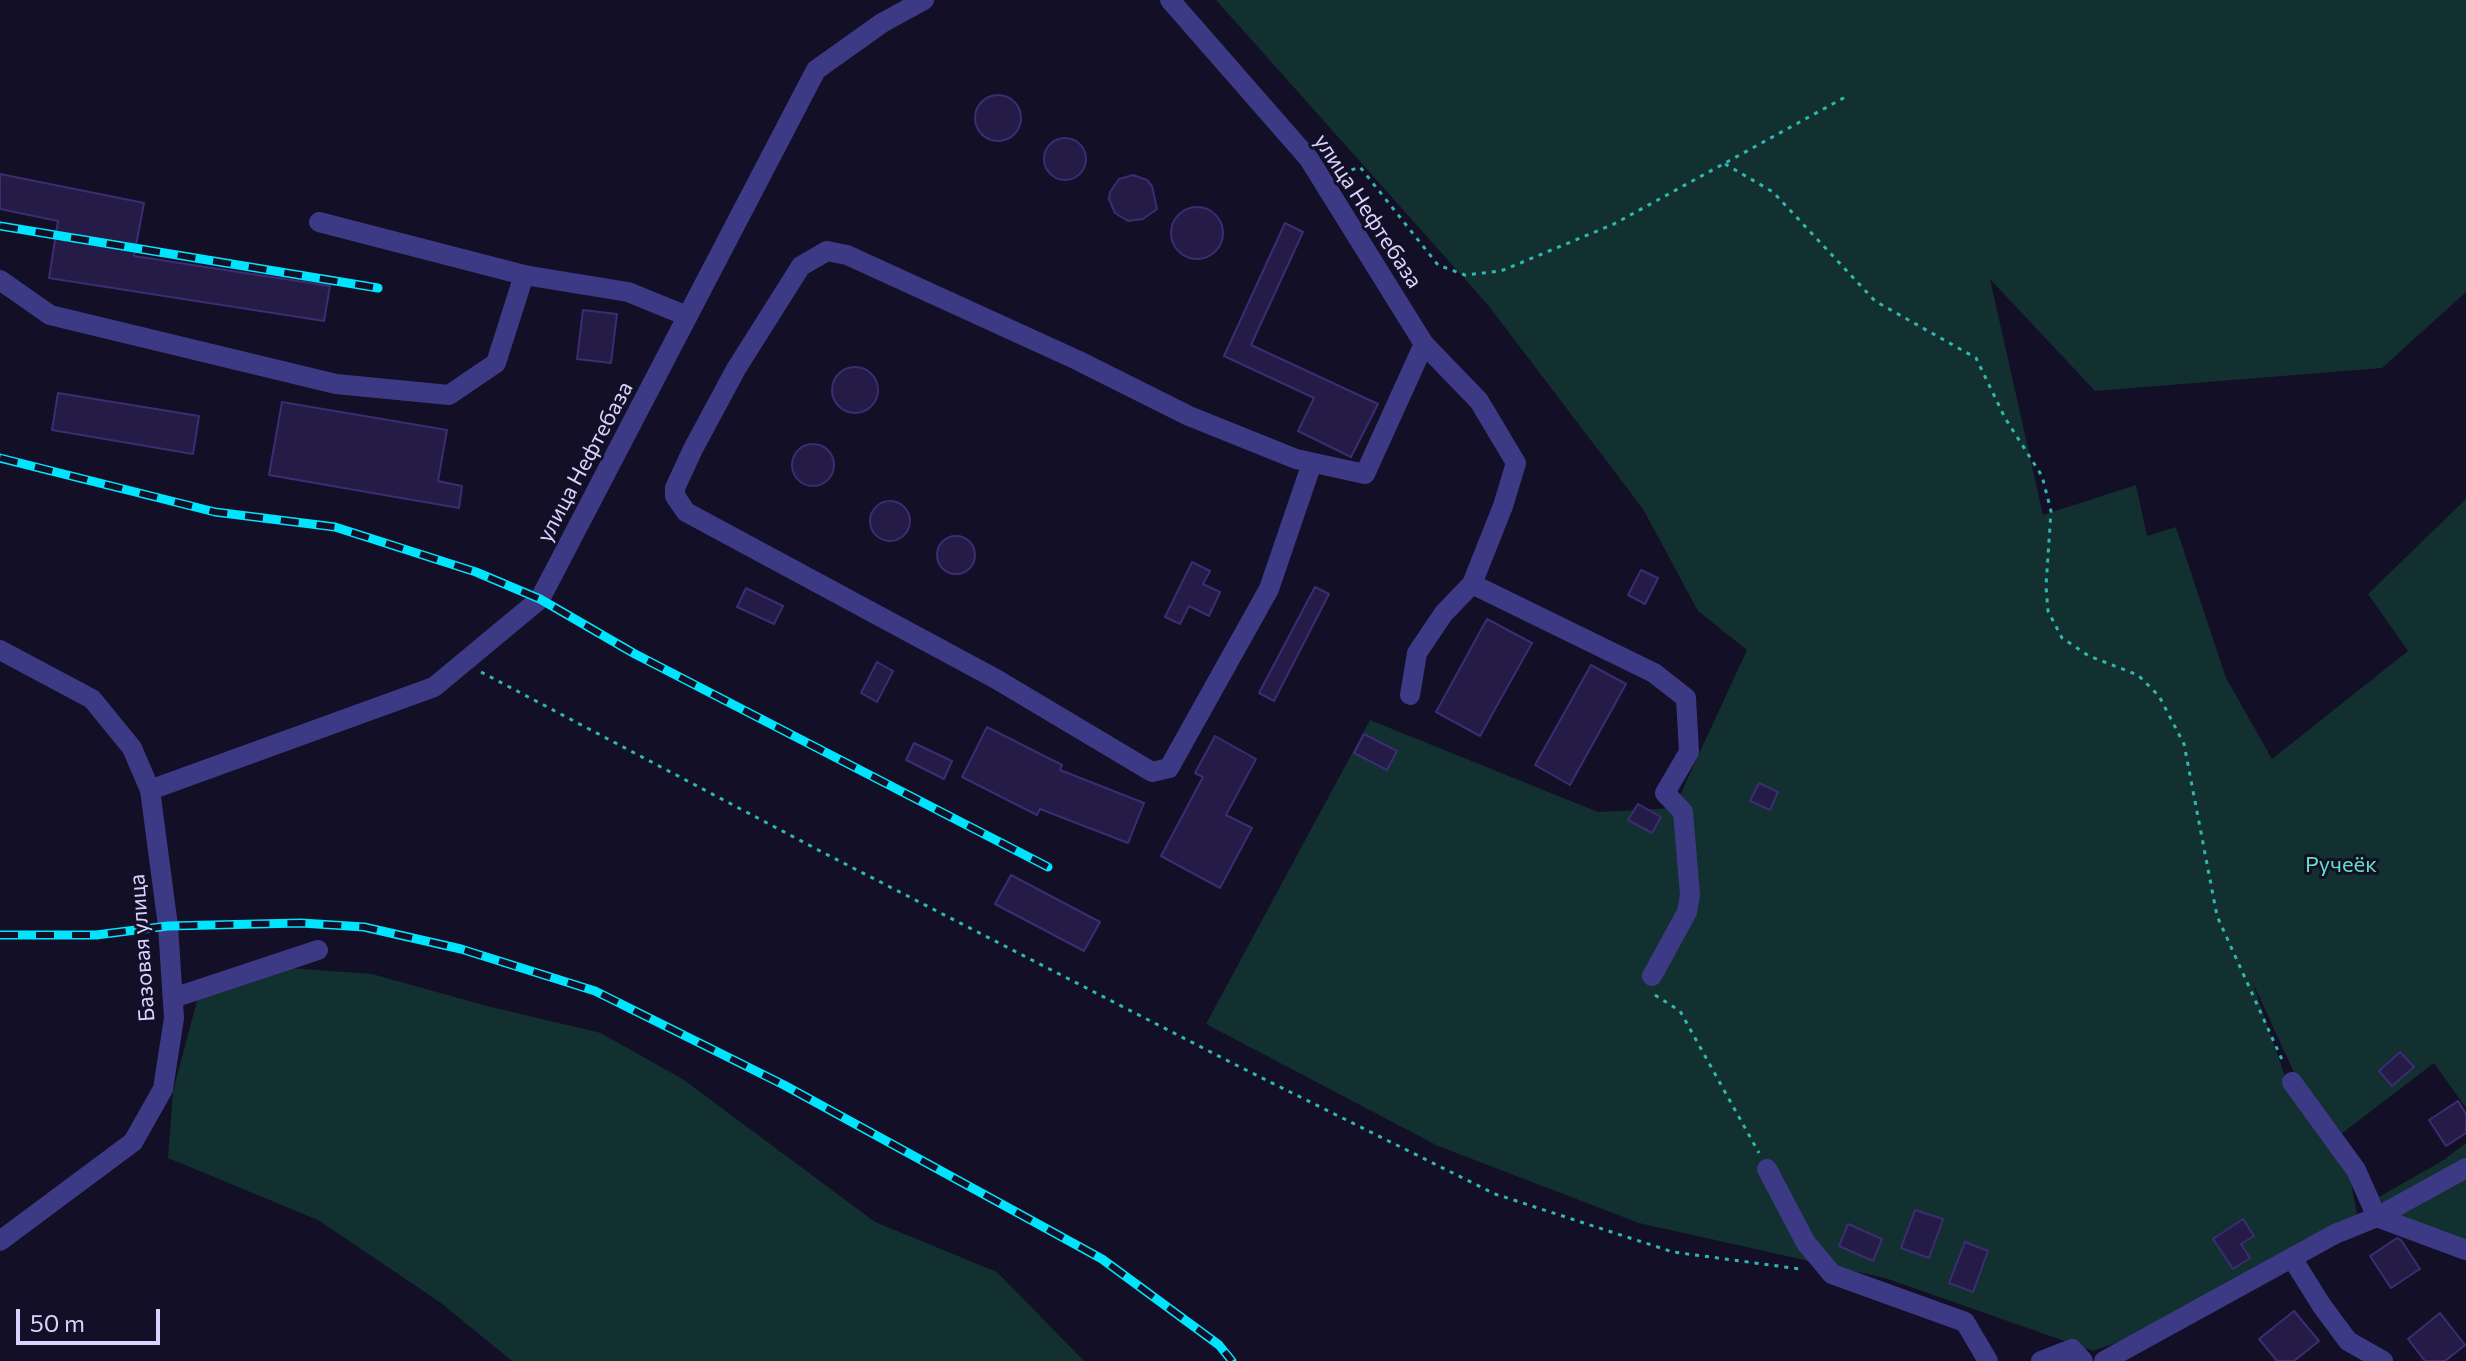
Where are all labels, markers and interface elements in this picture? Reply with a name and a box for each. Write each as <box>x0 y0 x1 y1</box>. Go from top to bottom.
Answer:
street label: улица Нефтебаза <box>1308 129 1428 293</box>
street label: улица Нефтебаза <box>532 377 638 547</box>
park label: Ручеёк <box>2305 852 2377 878</box>
street label: Базовая улица <box>124 873 160 1023</box>
scale bar <box>20 1293 164 1343</box>
text: 50 m <box>30 1308 85 1337</box>

